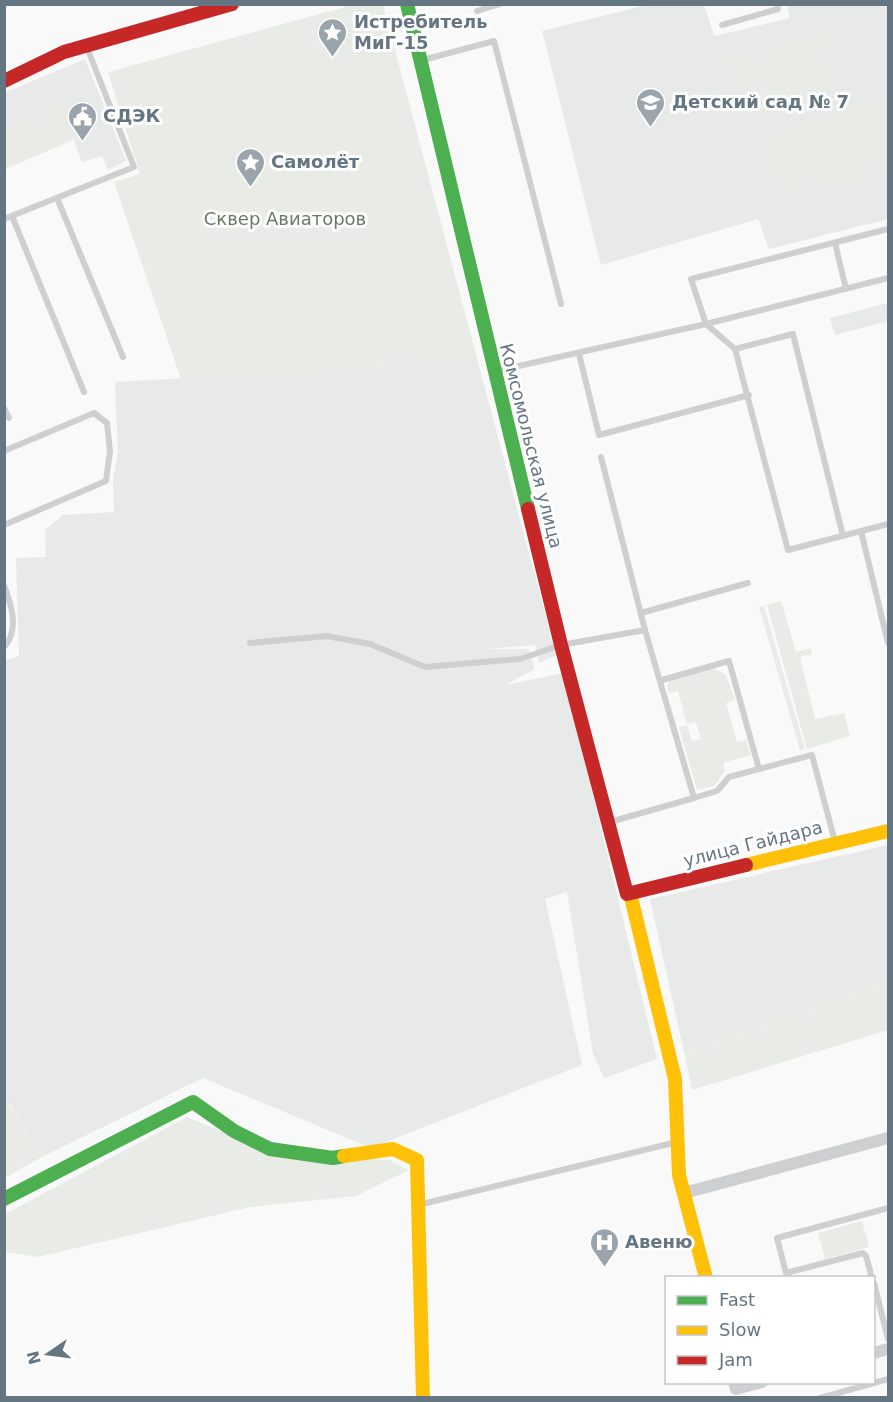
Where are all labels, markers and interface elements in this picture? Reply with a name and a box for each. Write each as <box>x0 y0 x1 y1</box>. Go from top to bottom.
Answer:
place label: Истребитель МиГ-15 <box>354 11 488 53</box>
place icon: Истребитель МиГ-15 <box>317 16 349 58</box>
school or university icon: Детский сад № 7 <box>635 86 667 128</box>
place label: Детский сад № 7 <box>672 91 849 112</box>
public building icon: СДЭК <box>66 100 98 142</box>
place label: СДЭК <box>103 105 160 126</box>
place icon: Самолёт <box>234 146 266 188</box>
place label: Самолёт <box>271 151 360 172</box>
park label: Сквер Авиаторов <box>204 208 366 229</box>
street label: Комсомольская улица <box>496 341 567 551</box>
street label: улица Гайдара <box>681 816 825 871</box>
hospital icon: Авеню <box>588 1226 620 1268</box>
place label: Авеню <box>625 1231 692 1252</box>
legend <box>665 1276 875 1384</box>
text: Fast <box>719 1289 755 1310</box>
text: Slow <box>719 1319 761 1340</box>
north arrow <box>18 1324 78 1384</box>
text: N <box>23 1349 45 1366</box>
text: Jam <box>718 1349 753 1370</box>

